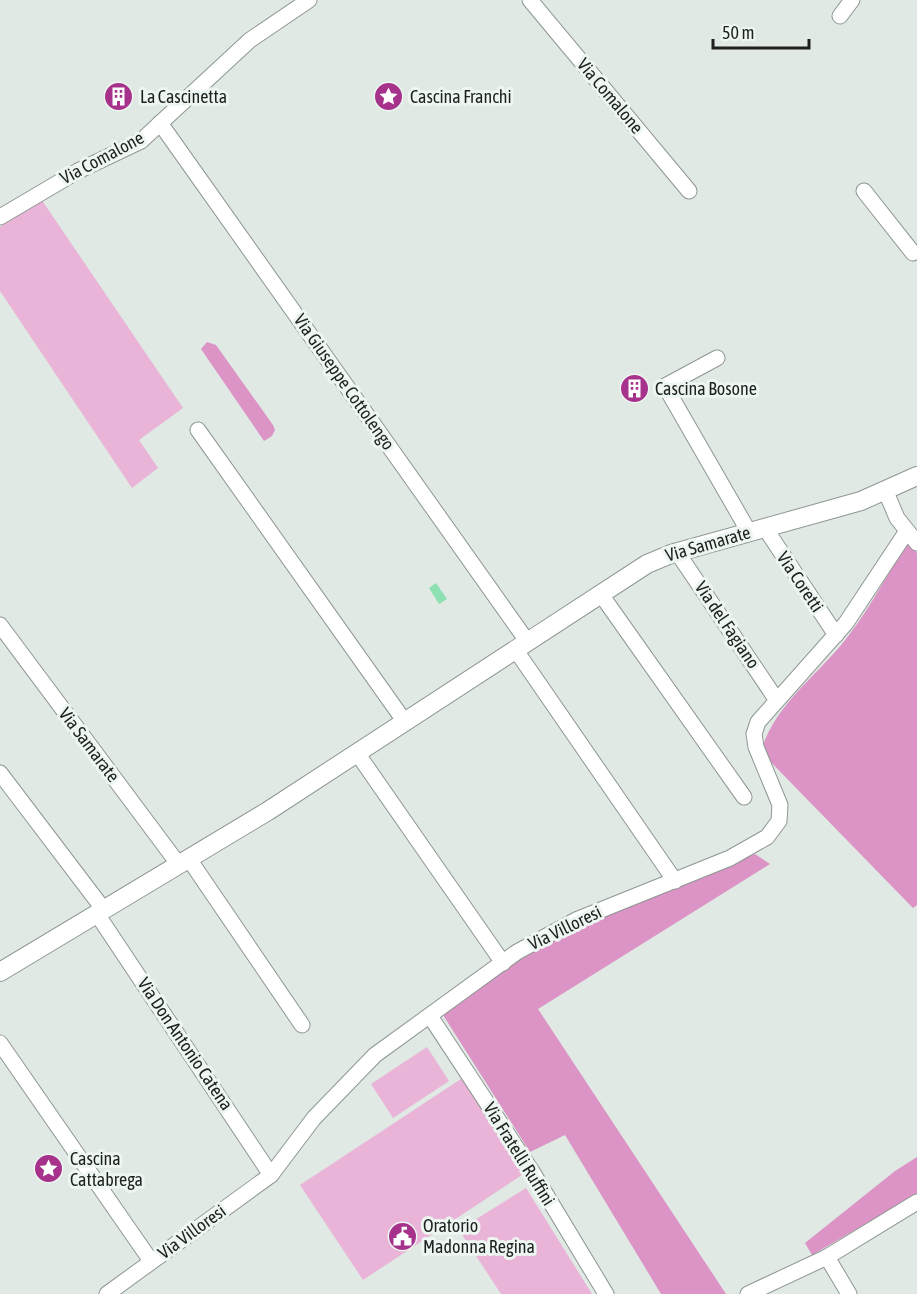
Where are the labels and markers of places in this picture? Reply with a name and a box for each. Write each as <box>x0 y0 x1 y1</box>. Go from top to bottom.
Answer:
building icon: La Cascinetta <box>103 81 135 113</box>
place icon: Cascina Franchi <box>373 81 405 113</box>
place label: La Cascinetta <box>140 86 227 107</box>
place label: Cascina Franchi <box>410 86 512 107</box>
building icon: Cascina Bosone <box>618 373 650 405</box>
place label: Cascina Bosone <box>655 378 757 399</box>
place label: Cascina Cattabrega <box>70 1148 143 1190</box>
place icon: Cascina Cattabrega <box>33 1153 65 1185</box>
place label: Oratorio Madonna Regina <box>423 1215 535 1257</box>
public building icon: Oratorio Madonna Regina <box>386 1220 418 1252</box>

